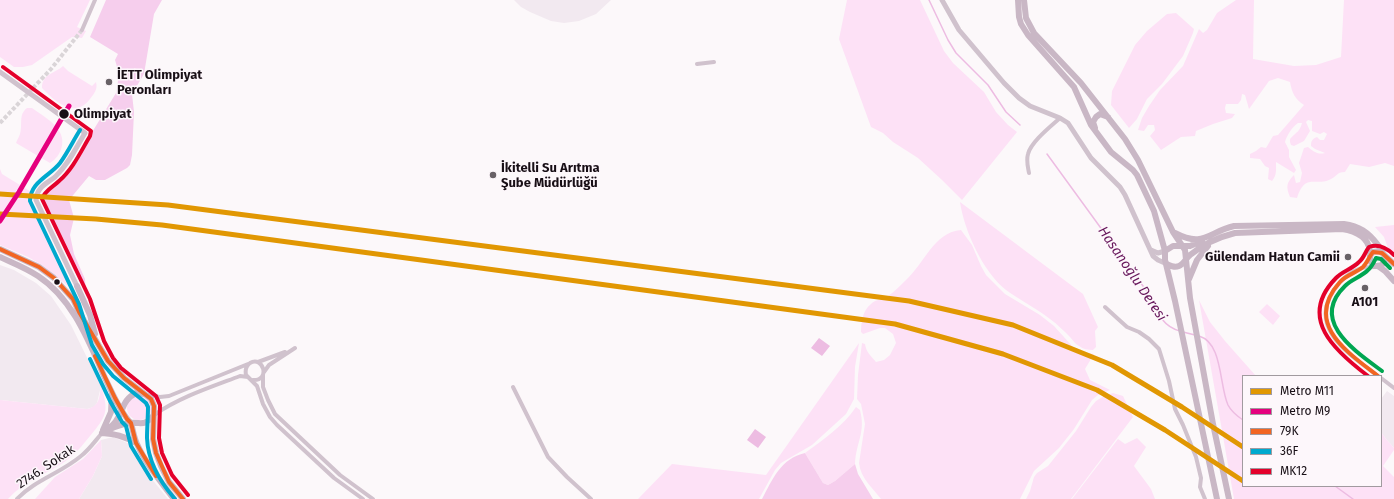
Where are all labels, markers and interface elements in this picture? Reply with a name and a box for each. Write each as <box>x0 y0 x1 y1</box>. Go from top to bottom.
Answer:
place label: İETT Olimpiyat Peronları <box>117 67 202 98</box>
marker: İETT Olimpiyat Peronları <box>104 77 114 87</box>
place label: Olimpiyat <box>74 106 132 122</box>
marker: Olimpiyat <box>57 107 71 121</box>
place label: İkitelli Su Arıtma Şube Müdürlüğü <box>501 160 600 191</box>
marker: İkitelli Su Arıtma Şube Müdürlüğü <box>488 170 498 180</box>
water label: Hasanoğlu Deresi <box>1094 223 1170 325</box>
place label: Gülendam Hatun Camii <box>1205 249 1340 265</box>
marker: Gülendam Hatun Camii <box>1343 252 1353 262</box>
unlabelled marker <box>52 277 62 287</box>
marker: A101 <box>1360 283 1370 293</box>
place label: A101 <box>1352 294 1378 310</box>
legend <box>1242 375 1382 487</box>
text: Metro M11 <box>1280 384 1334 398</box>
text: Metro M9 <box>1280 404 1330 418</box>
text: 79K <box>1280 424 1298 438</box>
street label: 2746. Sokak <box>14 442 78 492</box>
text: 36F <box>1280 444 1298 458</box>
text: MK12 <box>1280 464 1307 478</box>

